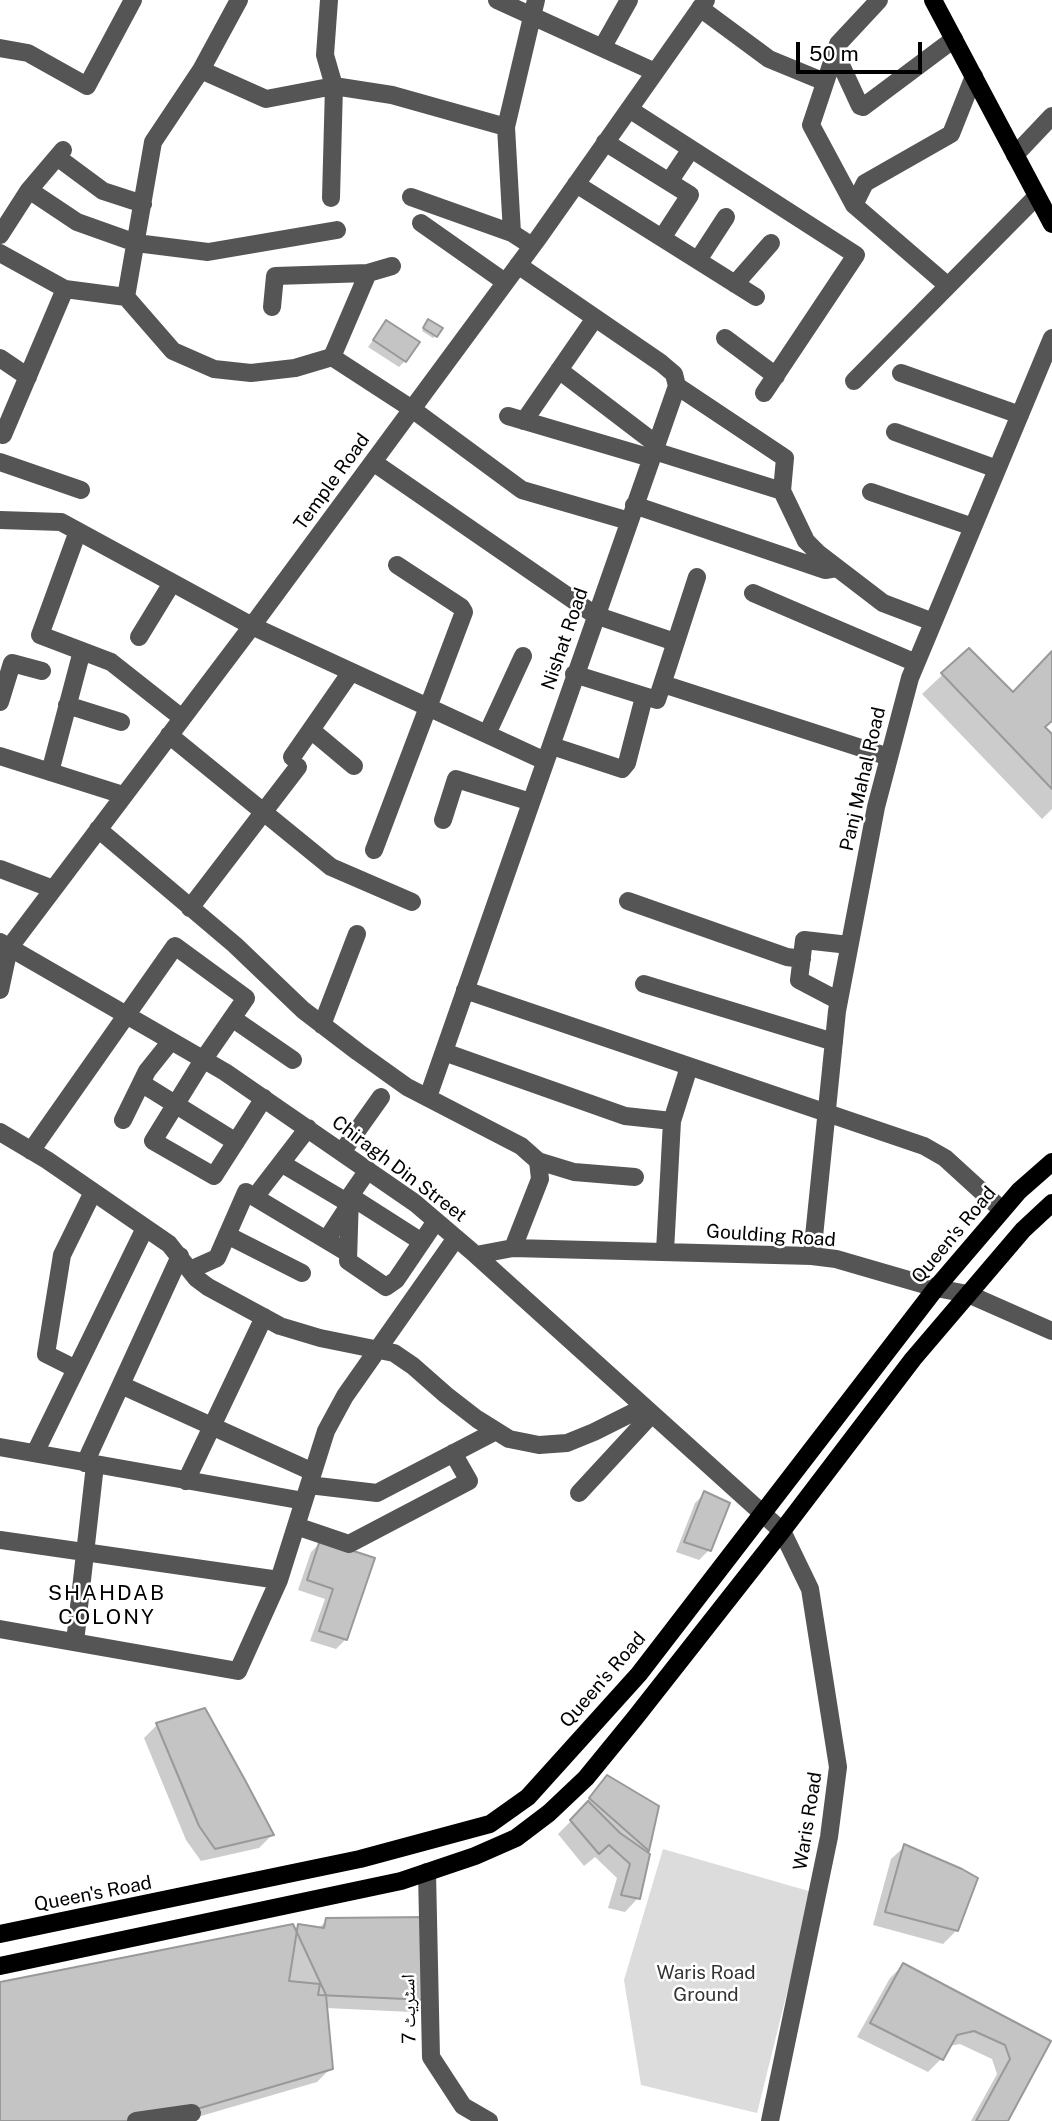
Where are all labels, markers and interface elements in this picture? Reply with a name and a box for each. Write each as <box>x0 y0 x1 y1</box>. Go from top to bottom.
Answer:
scale bar <box>800 28 926 72</box>
text: 50 m <box>809 41 859 66</box>
street label: Temple Road <box>289 429 375 535</box>
street label: Nishat Road <box>537 585 593 693</box>
street label: Panj Mahal Road <box>835 705 891 853</box>
street label: Chiragh Din Street <box>327 1111 471 1227</box>
street label: Queen's Road <box>907 1182 1001 1288</box>
street label: Goulding Road <box>705 1220 837 1252</box>
district label: SHAHDAB COLONY <box>49 1581 165 1631</box>
street label: Queen's Road <box>555 1628 651 1732</box>
street label: Waris Road <box>789 1770 827 1872</box>
street label: Queen's Road <box>32 1871 154 1917</box>
park label: Waris Road Ground <box>656 1962 756 2006</box>
street label: اسٹریٹ 7 <box>397 1974 421 2044</box>

